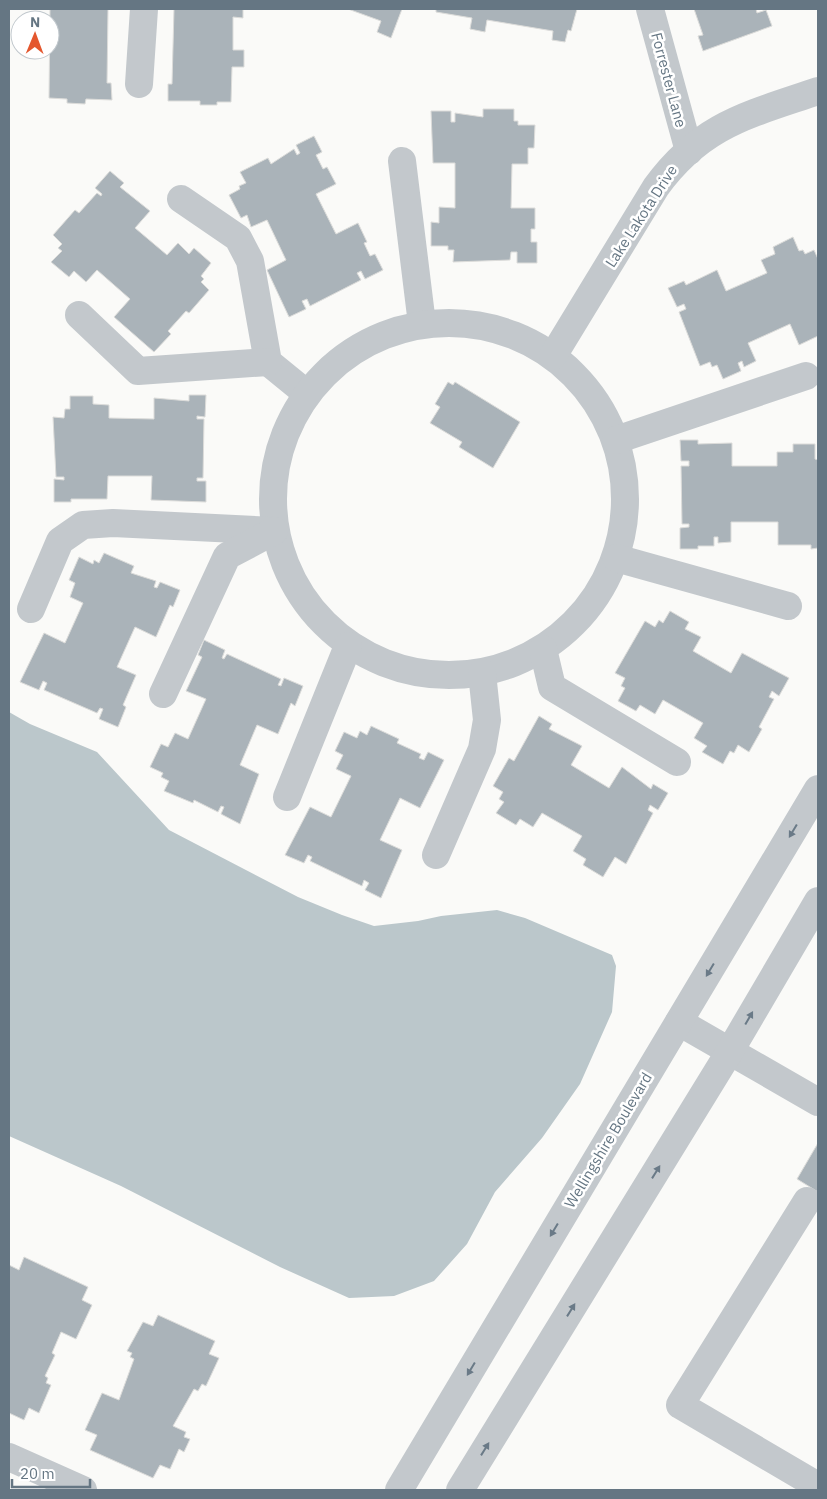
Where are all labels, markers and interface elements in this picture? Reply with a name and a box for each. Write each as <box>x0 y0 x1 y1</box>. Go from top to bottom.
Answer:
north arrow <box>10 10 60 60</box>
text: N <box>30 13 40 31</box>
street label: Forrester Lane <box>647 30 691 130</box>
street label: Lake Lakota Drive <box>601 161 681 271</box>
one-way arrow <box>789 824 798 837</box>
one-way arrow <box>705 964 714 977</box>
one-way arrow <box>745 1012 754 1025</box>
street label: Wellingshire Boulevard <box>560 1069 656 1211</box>
one-way arrow <box>651 1165 660 1178</box>
one-way arrow <box>550 1223 559 1236</box>
one-way arrow <box>566 1304 575 1317</box>
one-way arrow <box>467 1362 475 1377</box>
one-way arrow <box>481 1442 490 1455</box>
scale bar <box>12 1456 90 1488</box>
text: 20 m <box>20 1464 55 1483</box>

